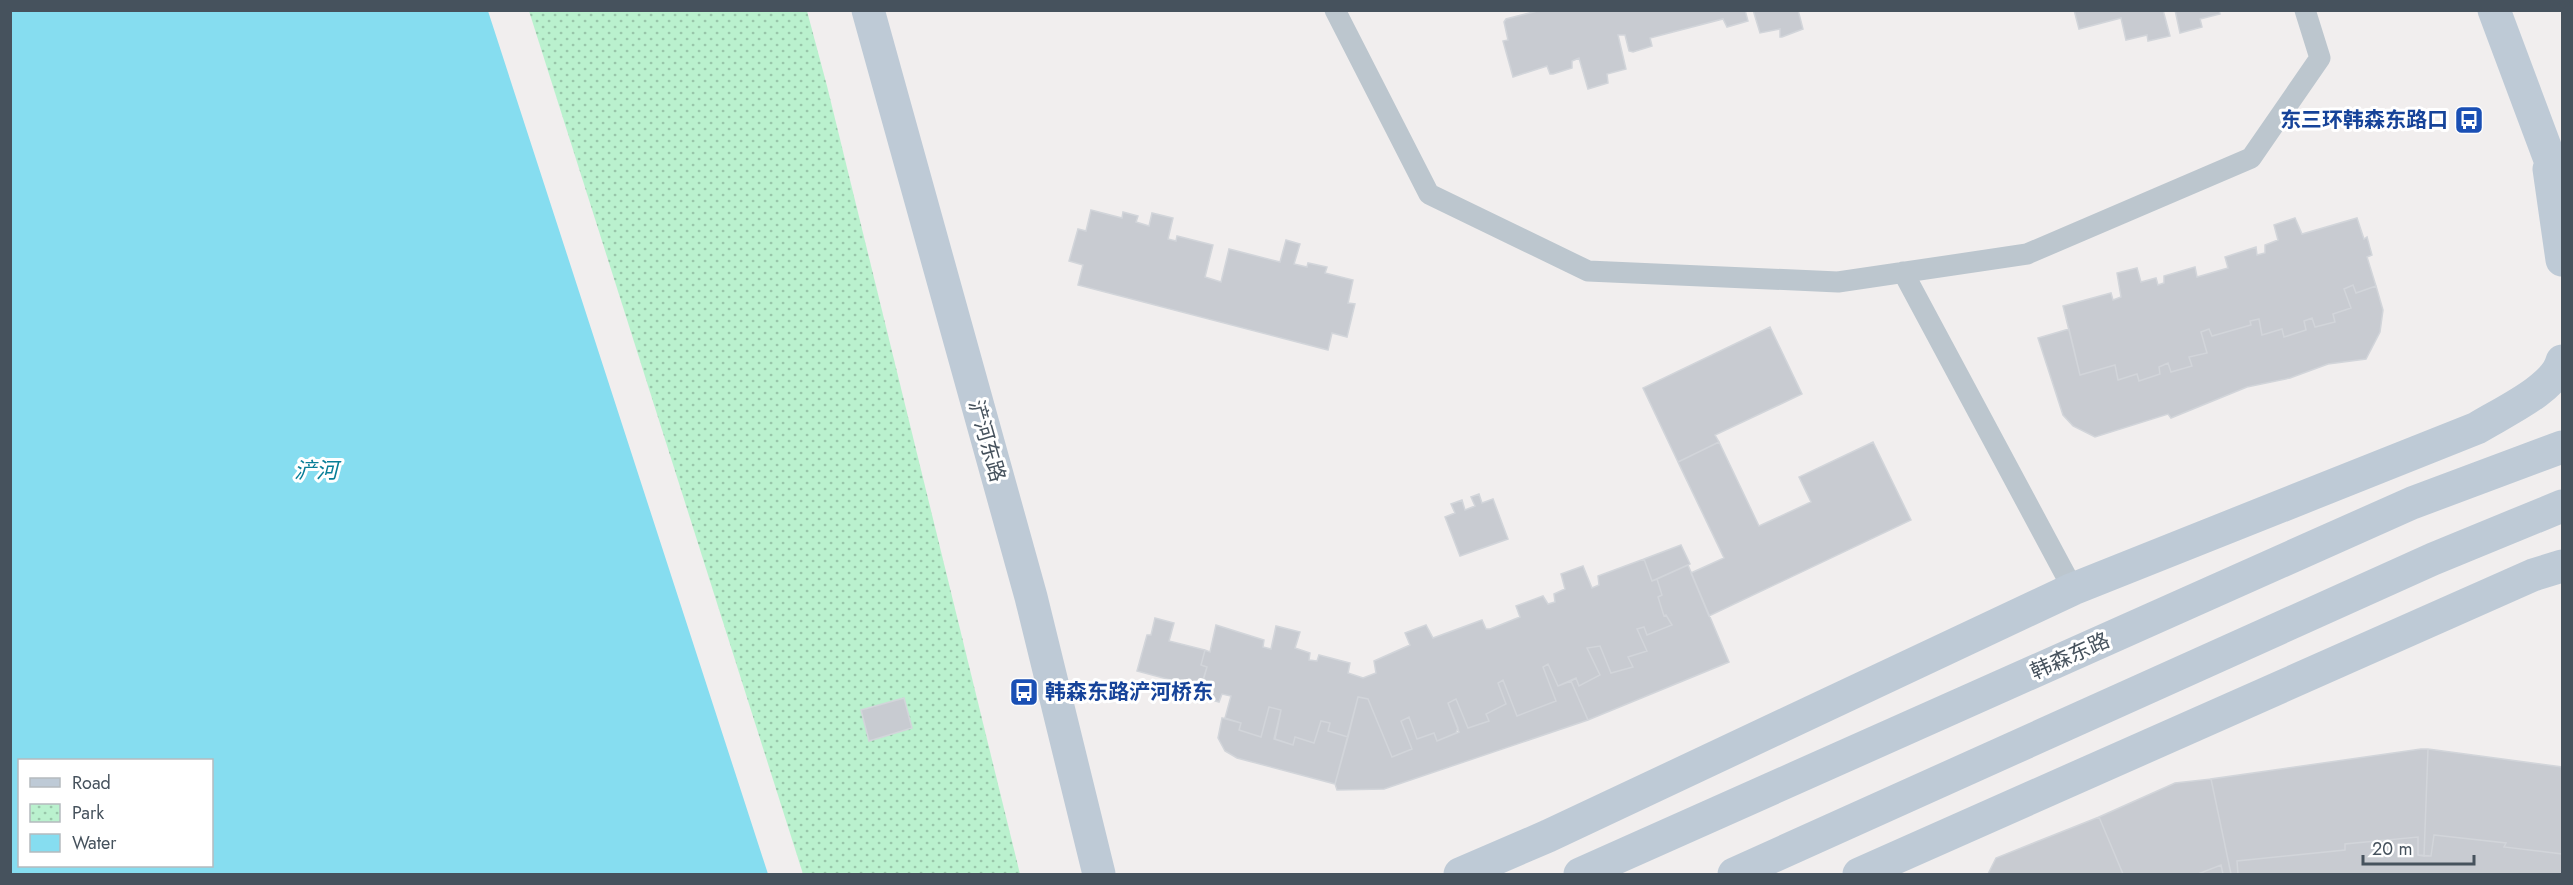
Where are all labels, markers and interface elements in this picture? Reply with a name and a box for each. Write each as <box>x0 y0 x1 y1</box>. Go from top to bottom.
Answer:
bus stop icon: 东三环韩森东路口 <box>2453 104 2485 136</box>
place label: 东三环韩森东路口 <box>2280 105 2448 135</box>
street label: 浐河东路 <box>961 396 1013 486</box>
water label: 浐河 <box>294 454 342 486</box>
street label: 韩森东路 <box>2026 625 2114 687</box>
bus stop icon: 韩森东路浐河桥东 <box>1008 676 1040 708</box>
place label: 韩森东路浐河桥东 <box>1045 677 1213 707</box>
legend <box>18 759 213 867</box>
text: Road <box>72 770 111 796</box>
text: Park <box>72 800 104 826</box>
scale bar <box>2363 828 2474 866</box>
text: Water <box>72 830 117 856</box>
text: 20 m <box>2372 836 2412 862</box>

